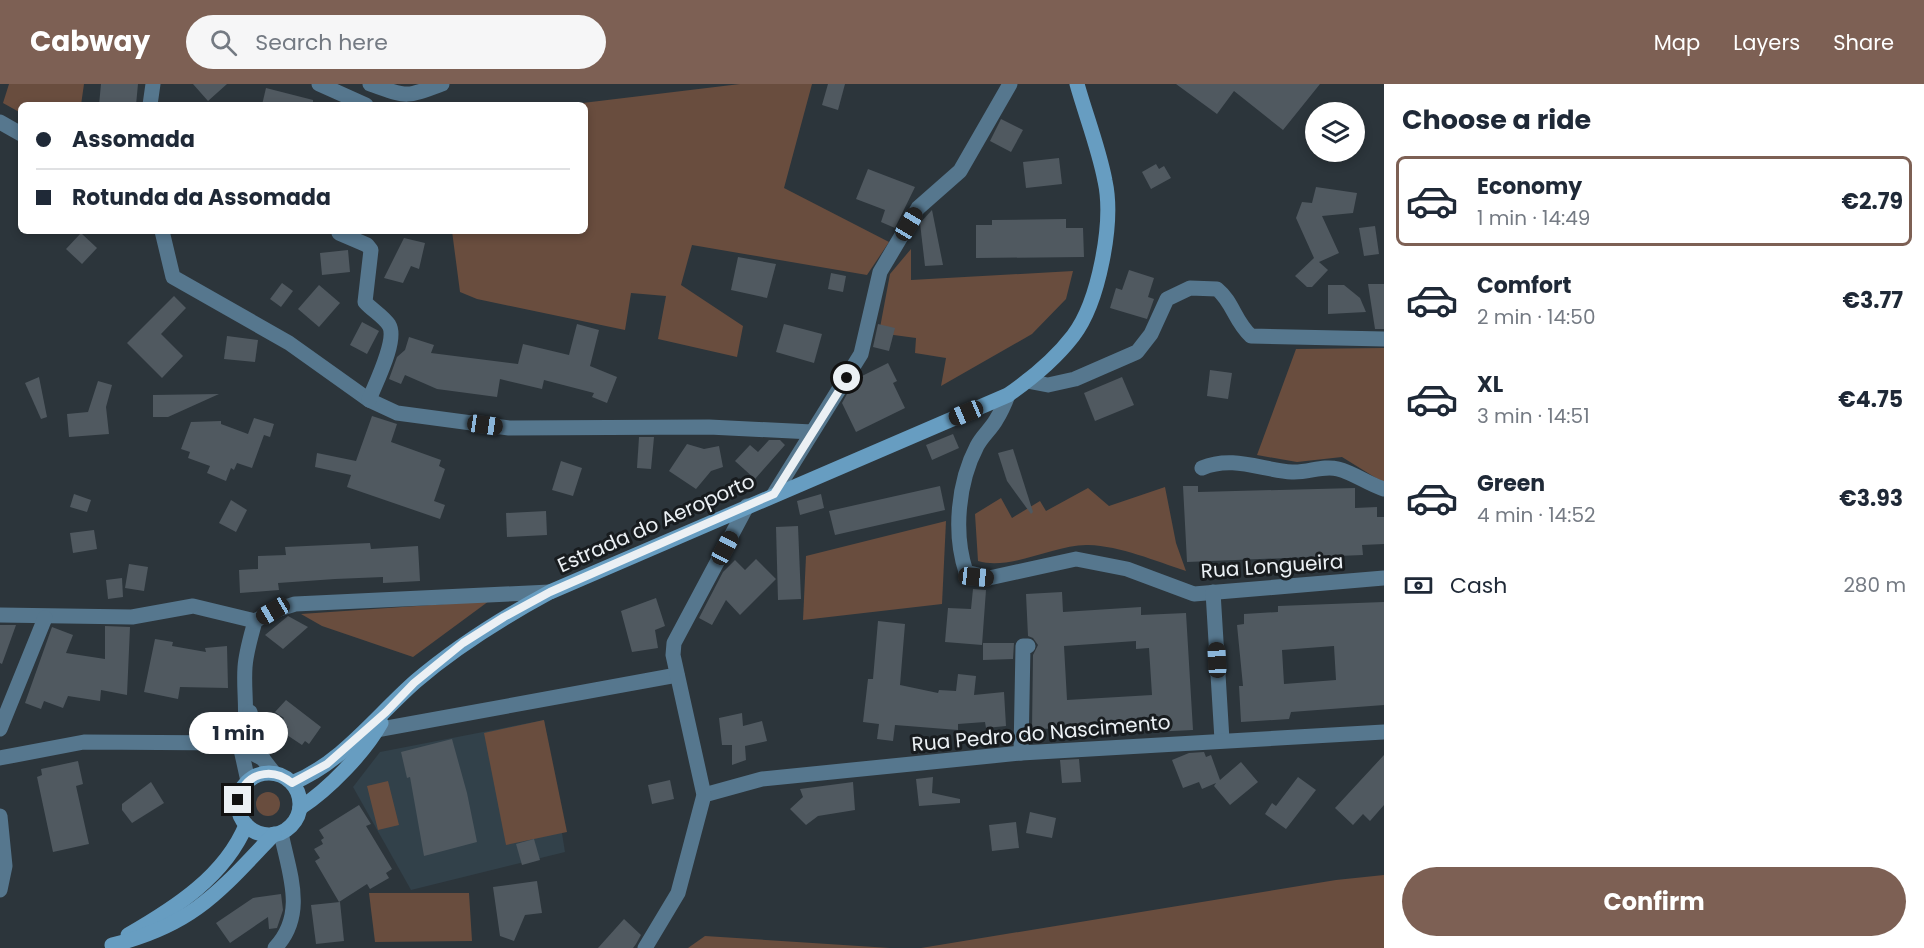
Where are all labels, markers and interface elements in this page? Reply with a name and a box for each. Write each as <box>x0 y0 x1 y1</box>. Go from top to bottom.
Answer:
search box <box>186 15 606 69</box>
text: Cabway <box>30 22 150 61</box>
icon: search <box>207 26 240 59</box>
text: Search here <box>255 27 388 58</box>
text: Map <box>1654 28 1700 57</box>
text: Layers <box>1733 28 1800 57</box>
text: Share <box>1833 28 1894 57</box>
text: Choose a ride <box>1402 101 1591 138</box>
map controls <box>1305 102 1365 162</box>
button: layers <box>1305 102 1365 162</box>
text: Assomada <box>72 124 195 155</box>
text: Economy <box>1477 171 1582 202</box>
icon: car <box>1405 174 1459 228</box>
text: Rotunda da Assomada <box>72 182 331 213</box>
text: €2.79 <box>1841 186 1903 217</box>
car <box>892 204 926 244</box>
text: 1 min · 14:49 <box>1477 204 1590 232</box>
text: Comfort <box>1477 270 1571 301</box>
icon: car <box>1405 273 1459 327</box>
text: €3.77 <box>1842 285 1903 316</box>
text: 2 min · 14:50 <box>1477 303 1595 331</box>
route start <box>833 364 860 391</box>
text: XL <box>1477 369 1503 400</box>
icon: car <box>1405 372 1459 426</box>
text: €4.75 <box>1838 384 1903 415</box>
car <box>946 398 986 428</box>
text: 3 min · 14:51 <box>1477 402 1590 430</box>
car <box>466 414 504 436</box>
street label: Estrada do Aeroporto <box>553 467 759 579</box>
text: Green <box>1477 468 1545 499</box>
icon: car <box>1405 471 1459 525</box>
text: €3.93 <box>1839 483 1903 514</box>
text: 4 min · 14:52 <box>1477 501 1595 529</box>
car <box>709 528 741 568</box>
street label: Rua Longueira <box>1200 547 1344 585</box>
car <box>957 566 995 588</box>
icon: cash <box>1402 569 1435 602</box>
text: Cash <box>1450 570 1507 601</box>
text: 280 m <box>1843 571 1906 599</box>
car <box>253 594 293 628</box>
car <box>1207 642 1227 678</box>
street label: Rua Pedro do Nascimento <box>911 708 1171 758</box>
callout: 1 min <box>188 713 288 755</box>
text: 1 min <box>212 719 265 747</box>
route end <box>224 786 251 813</box>
button: Confirm <box>1402 867 1906 936</box>

